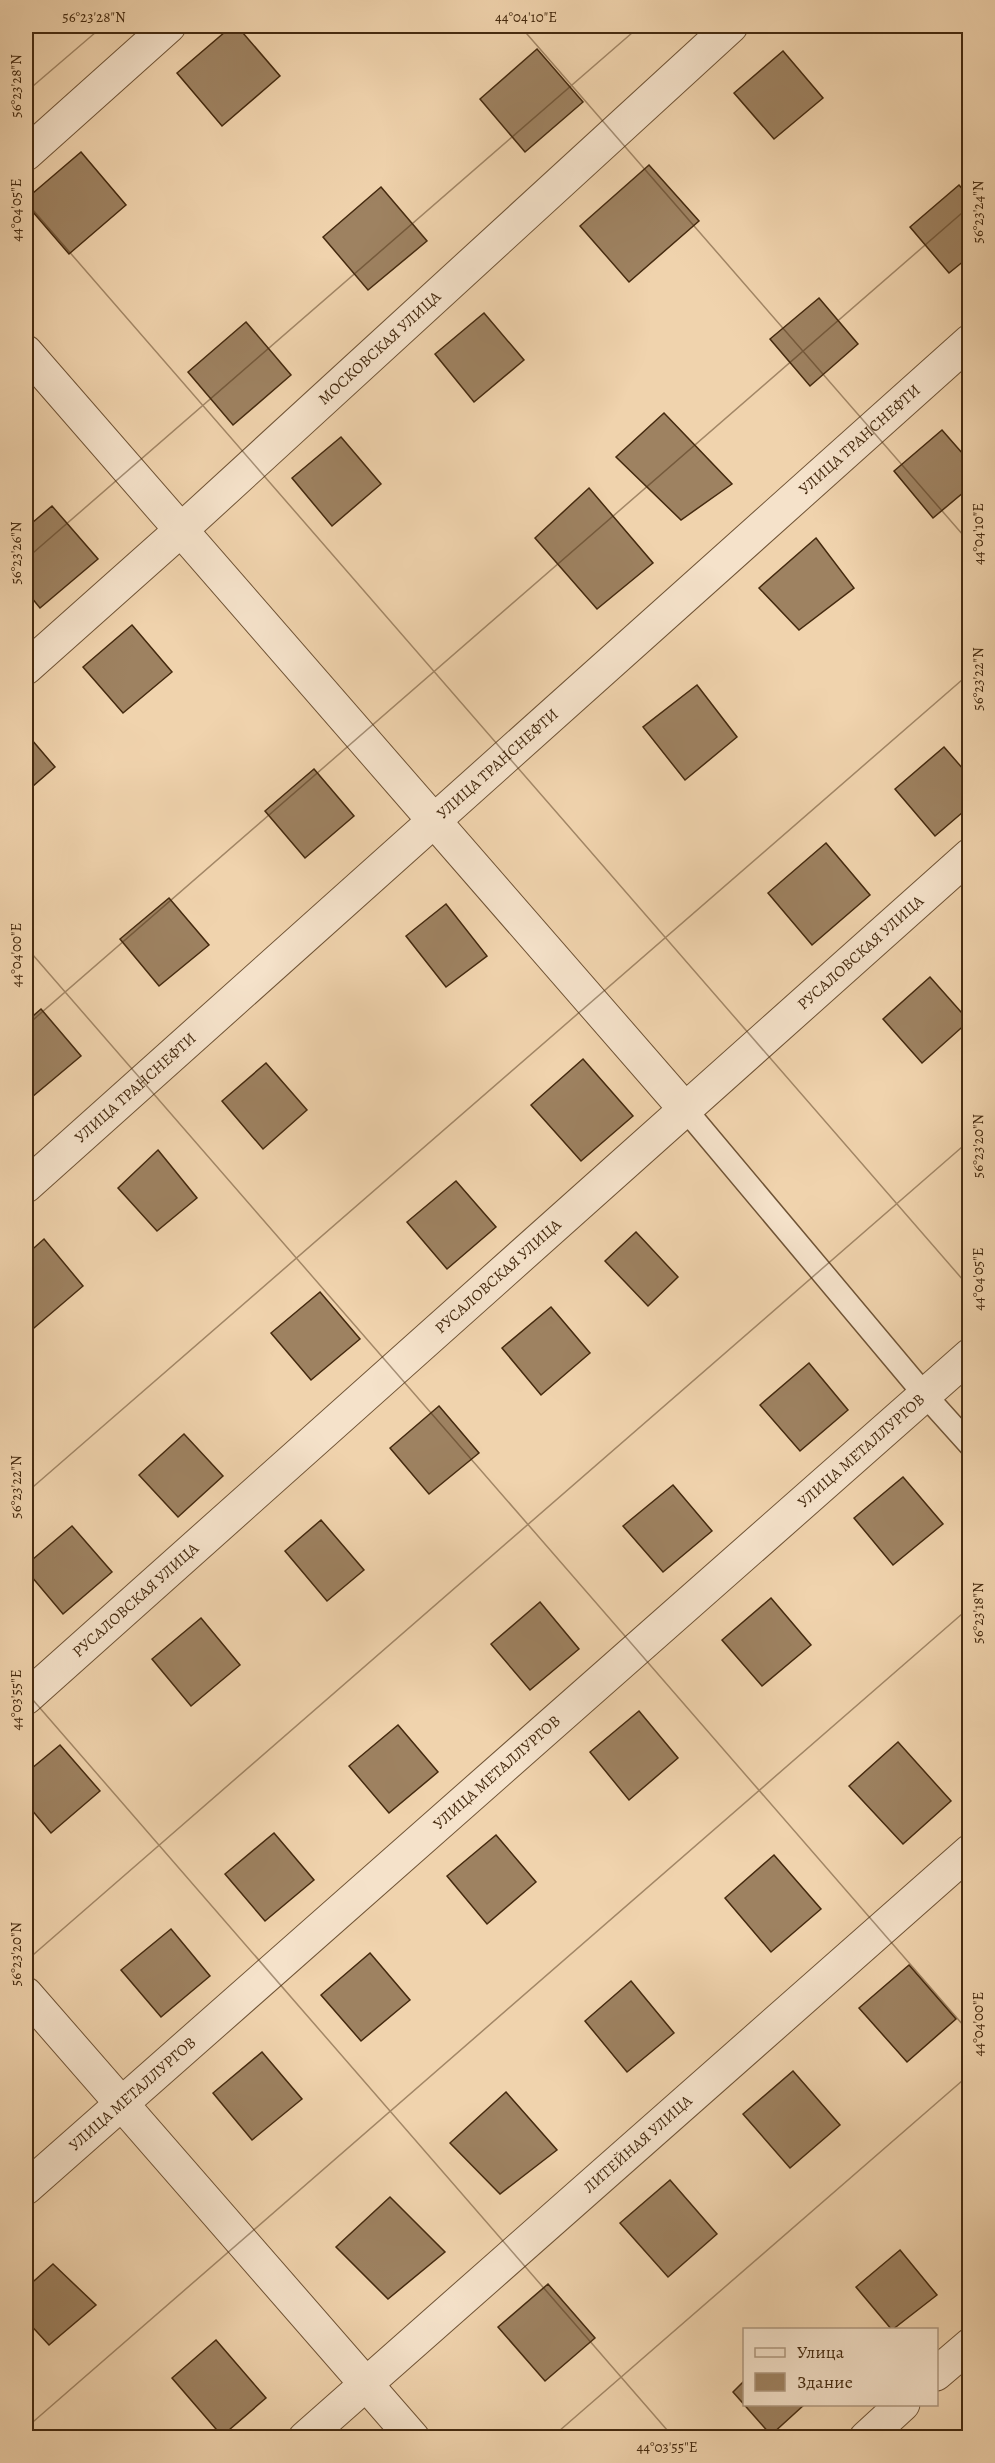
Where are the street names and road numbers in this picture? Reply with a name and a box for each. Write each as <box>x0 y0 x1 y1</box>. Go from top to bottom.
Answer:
street label: МОСКОВСКАЯ УЛИЦА <box>314 286 446 410</box>
street label: УЛИЦА ТРАНСНЕФТИ <box>794 379 925 500</box>
street label: УЛИЦА ТРАНСНЕФТИ <box>432 703 563 824</box>
street label: РУСАЛОВСКАЯ УЛИЦА <box>793 890 929 1015</box>
street label: УЛИЦА ТРАНСНЕФТИ <box>70 1028 201 1148</box>
street label: РУСАЛОВСКАЯ УЛИЦА <box>430 1214 567 1339</box>
street label: УЛИЦА МЕТАЛЛУРГОВ <box>793 1389 930 1513</box>
street label: РУСАЛОВСКАЯ УЛИЦА <box>68 1537 204 1662</box>
street label: УЛИЦА МЕТАЛЛУРГОВ <box>428 1710 565 1835</box>
street label: УЛИЦА МЕТАЛЛУРГОВ <box>64 2032 201 2156</box>
street label: ЛИТЕЙНАЯ УЛИЦА <box>579 2090 698 2198</box>

